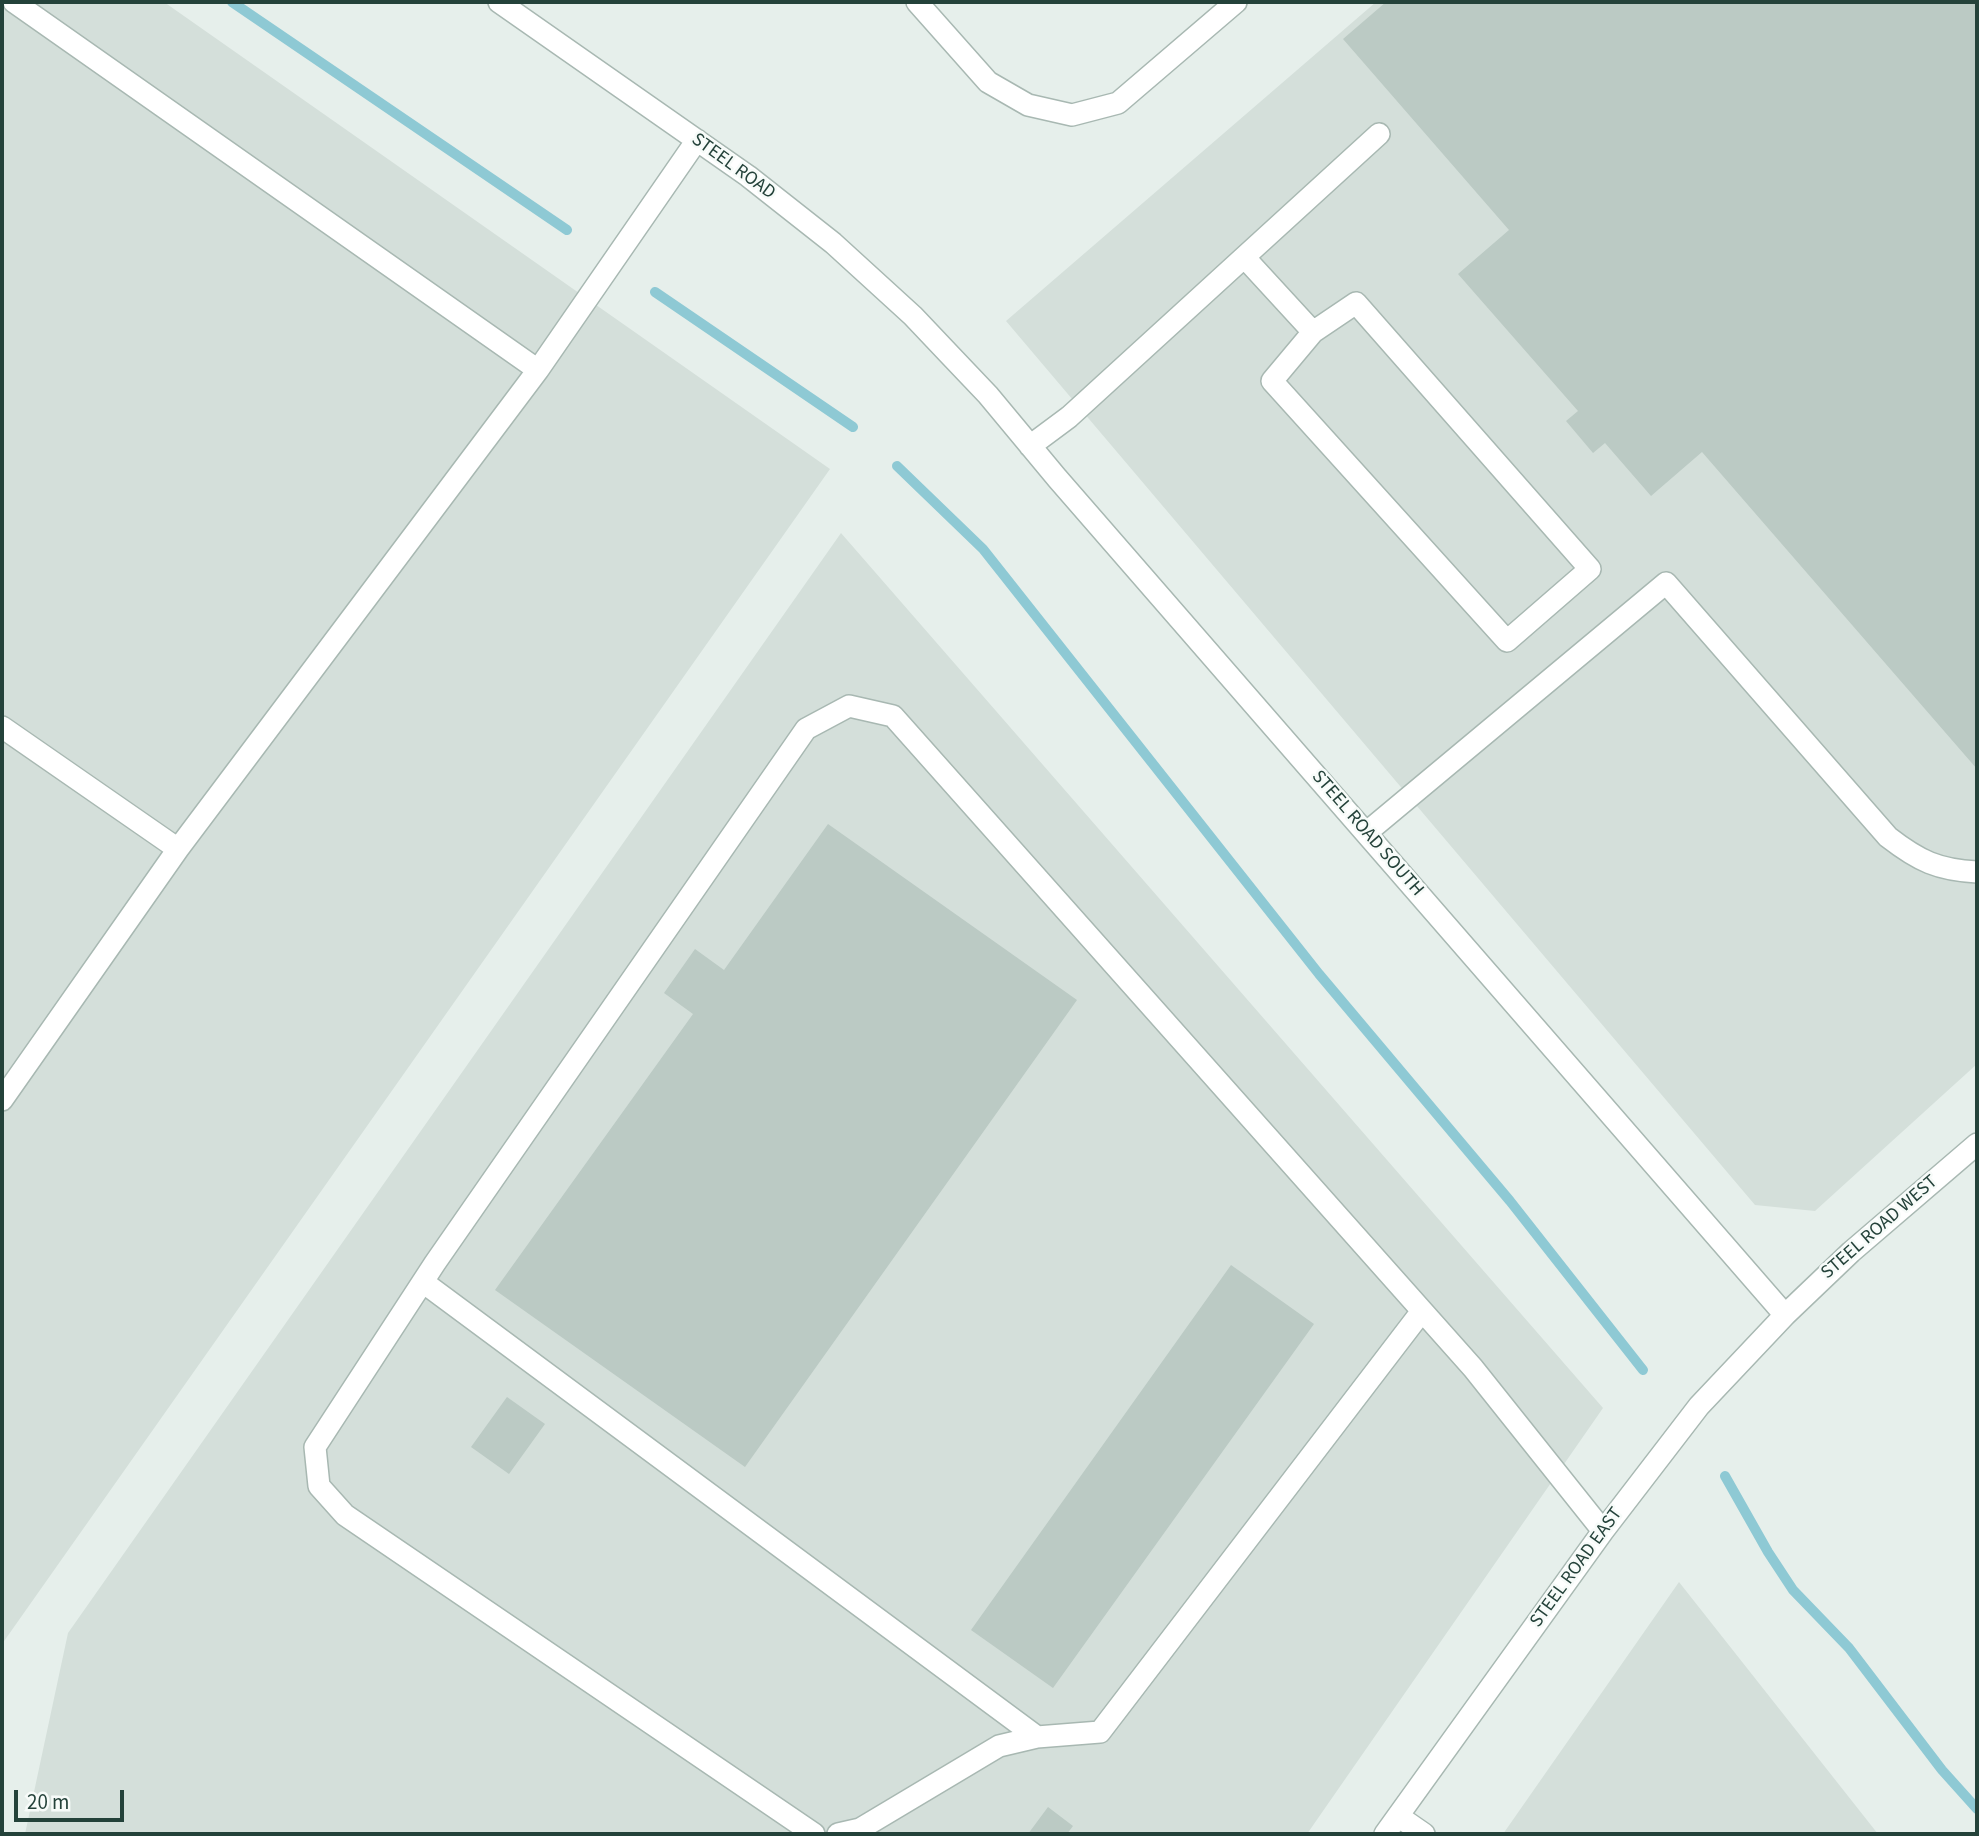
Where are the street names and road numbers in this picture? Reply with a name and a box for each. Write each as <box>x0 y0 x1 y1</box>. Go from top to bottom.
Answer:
street label: STEEL ROAD <box>687 129 779 205</box>
street label: STEEL ROAD SOUTH <box>1306 766 1428 902</box>
street label: STEEL ROAD WEST <box>1817 1171 1943 1285</box>
street label: STEEL ROAD EAST <box>1526 1504 1628 1632</box>

